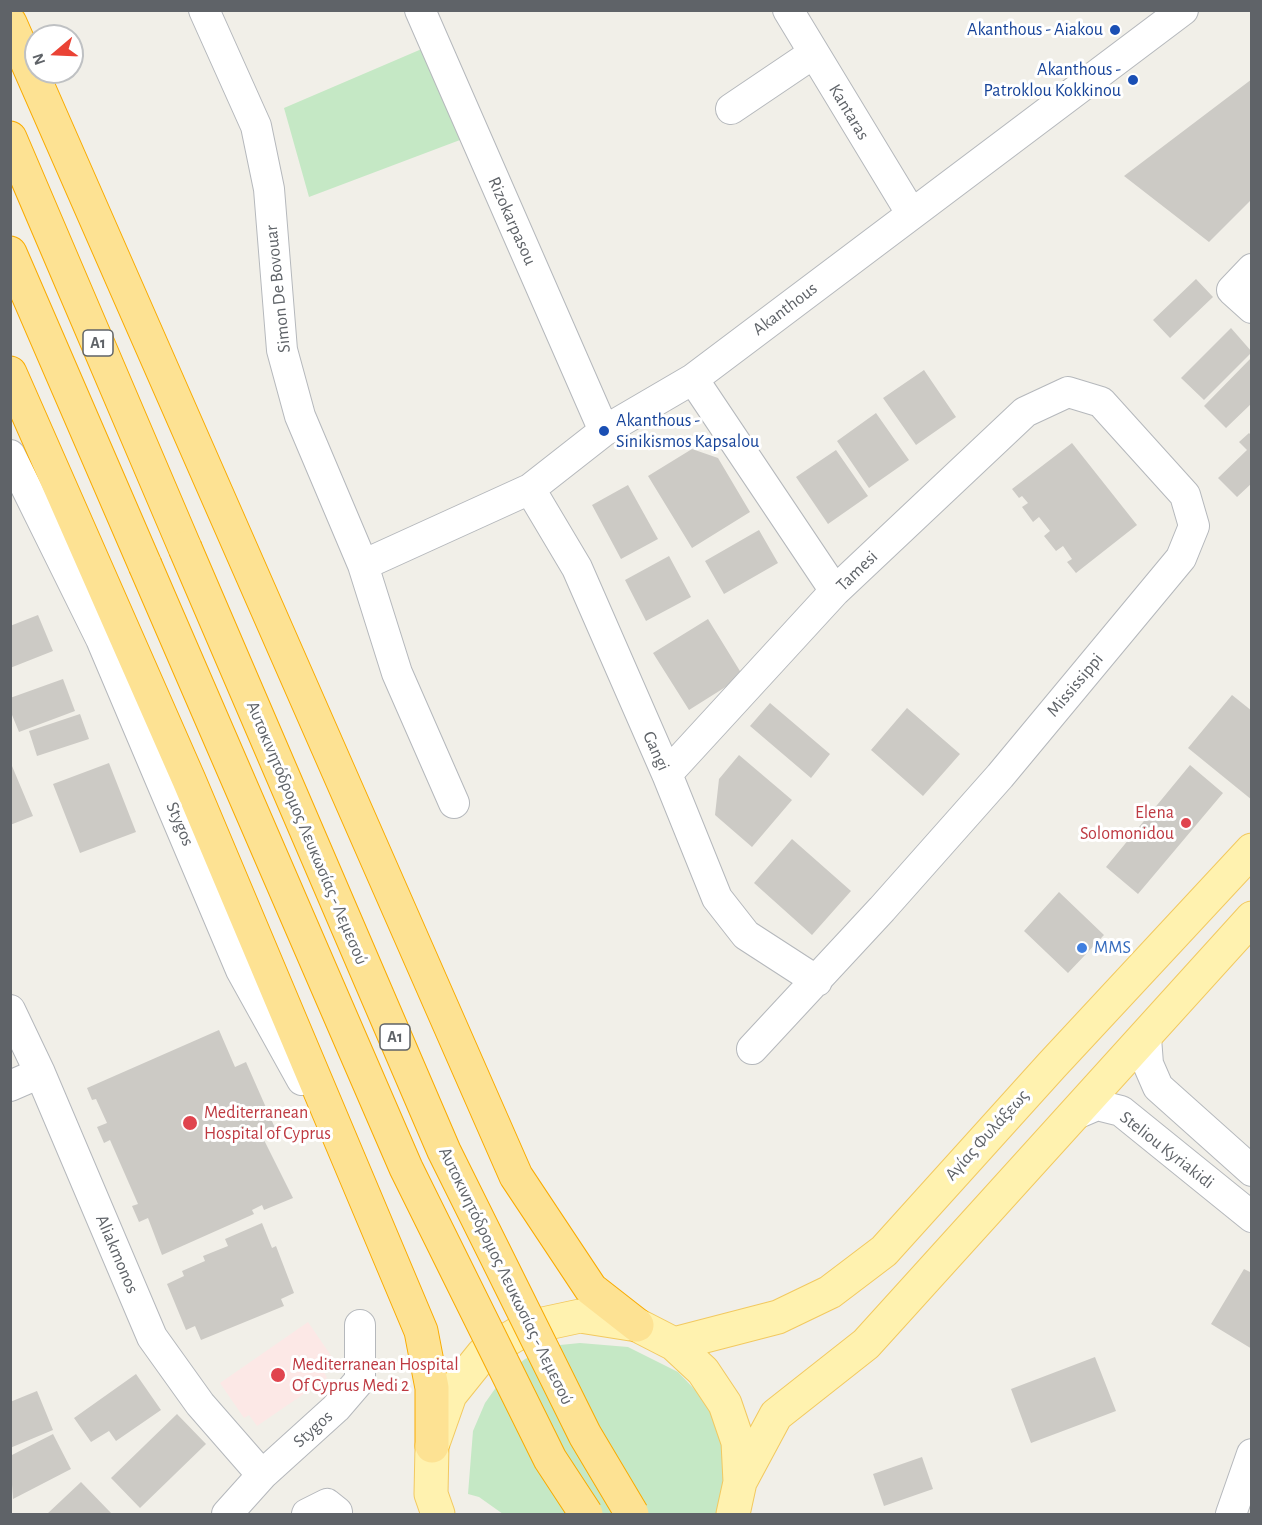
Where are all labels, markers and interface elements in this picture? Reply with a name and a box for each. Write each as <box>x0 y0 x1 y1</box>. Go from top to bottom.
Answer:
place label: Akanthous - Aiakou <box>967 19 1103 41</box>
marker: Akanthous - Aiakou <box>1108 23 1122 37</box>
north arrow <box>24 24 84 84</box>
text: N <box>29 51 48 67</box>
place label: Akanthous - Patroklou Kokkinou <box>983 59 1121 101</box>
marker: Akanthous - Patroklou Kokkinou <box>1126 73 1140 87</box>
street label: Kantaras <box>824 80 874 144</box>
street label: Rizokarpasou <box>483 174 541 268</box>
street label: Simon De Bovouar <box>261 224 295 354</box>
street label: Akanthous <box>748 278 822 340</box>
road number: A1 <box>83 330 113 356</box>
place label: Akanthous - Sinikismos Kapsalou <box>616 410 759 452</box>
marker: Akanthous - Sinikismos Kapsalou <box>597 424 611 438</box>
street label: Tamesi <box>832 546 882 596</box>
street label: Mississippi <box>1042 649 1108 721</box>
street label: Αυτοκινητόδρομος Λευκωσίας - Λεμεσού <box>242 698 372 968</box>
street label: Gangi <box>638 728 674 774</box>
street label: Stygos <box>161 799 199 849</box>
place label: Elena Solomonidou <box>1080 802 1174 844</box>
marker: Elena Solomonidou <box>1179 816 1193 830</box>
place label: MMS <box>1094 937 1131 959</box>
marker: MMS <box>1075 941 1089 955</box>
road number: A1 <box>380 1024 410 1050</box>
street label: Αγίας Φυλάξεως <box>940 1085 1034 1185</box>
place label: Mediterranean Hospital of Cyprus <box>204 1102 331 1144</box>
street label: Steliou Kyriakidi <box>1115 1106 1219 1194</box>
marker: Mediterranean Hospital of Cyprus <box>181 1114 199 1132</box>
street label: Αυτοκινητόδρομος Λευκωσίας - Λεμεσού <box>434 1144 578 1408</box>
street label: Aliakmonos <box>91 1211 143 1297</box>
place label: Mediterranean Hospital Of Cyprus Medi 2 <box>292 1354 459 1396</box>
marker: Mediterranean Hospital Of Cyprus Medi 2 <box>269 1366 287 1384</box>
street label: Stygos <box>289 1406 337 1452</box>

